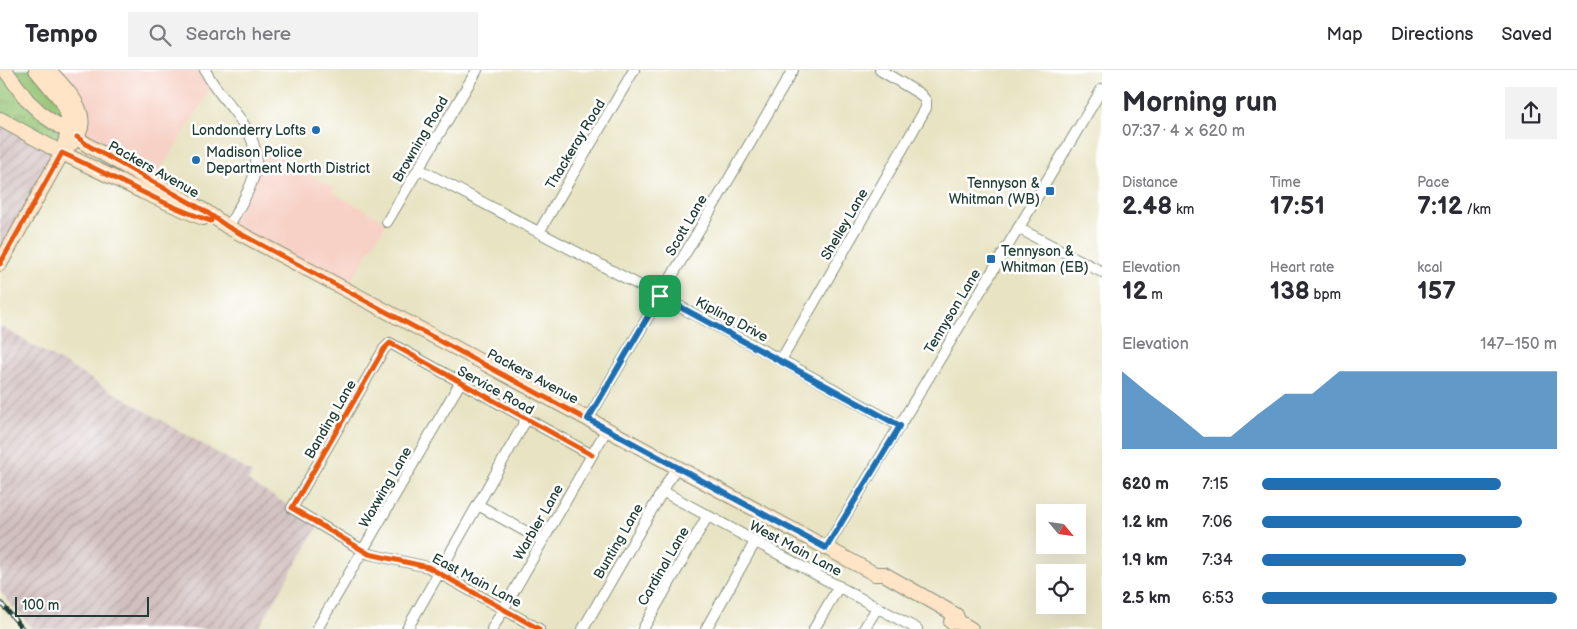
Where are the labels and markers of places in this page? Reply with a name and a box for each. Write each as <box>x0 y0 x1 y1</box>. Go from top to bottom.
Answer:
place label: Londonderry Lofts <box>191 122 306 139</box>
marker: Londonderry Lofts <box>310 124 322 136</box>
place label: Madison Police Department North District <box>206 144 371 177</box>
marker: Madison Police Department North District <box>190 154 202 166</box>
place label: Tennyson & Whitman (WB) <box>949 175 1040 208</box>
marker: Tennyson & Whitman (WB) <box>1044 185 1056 197</box>
place label: Tennyson & Whitman (EB) <box>1001 243 1089 276</box>
marker: Tennyson & Whitman (EB) <box>985 253 997 265</box>
pin <box>639 275 681 317</box>

